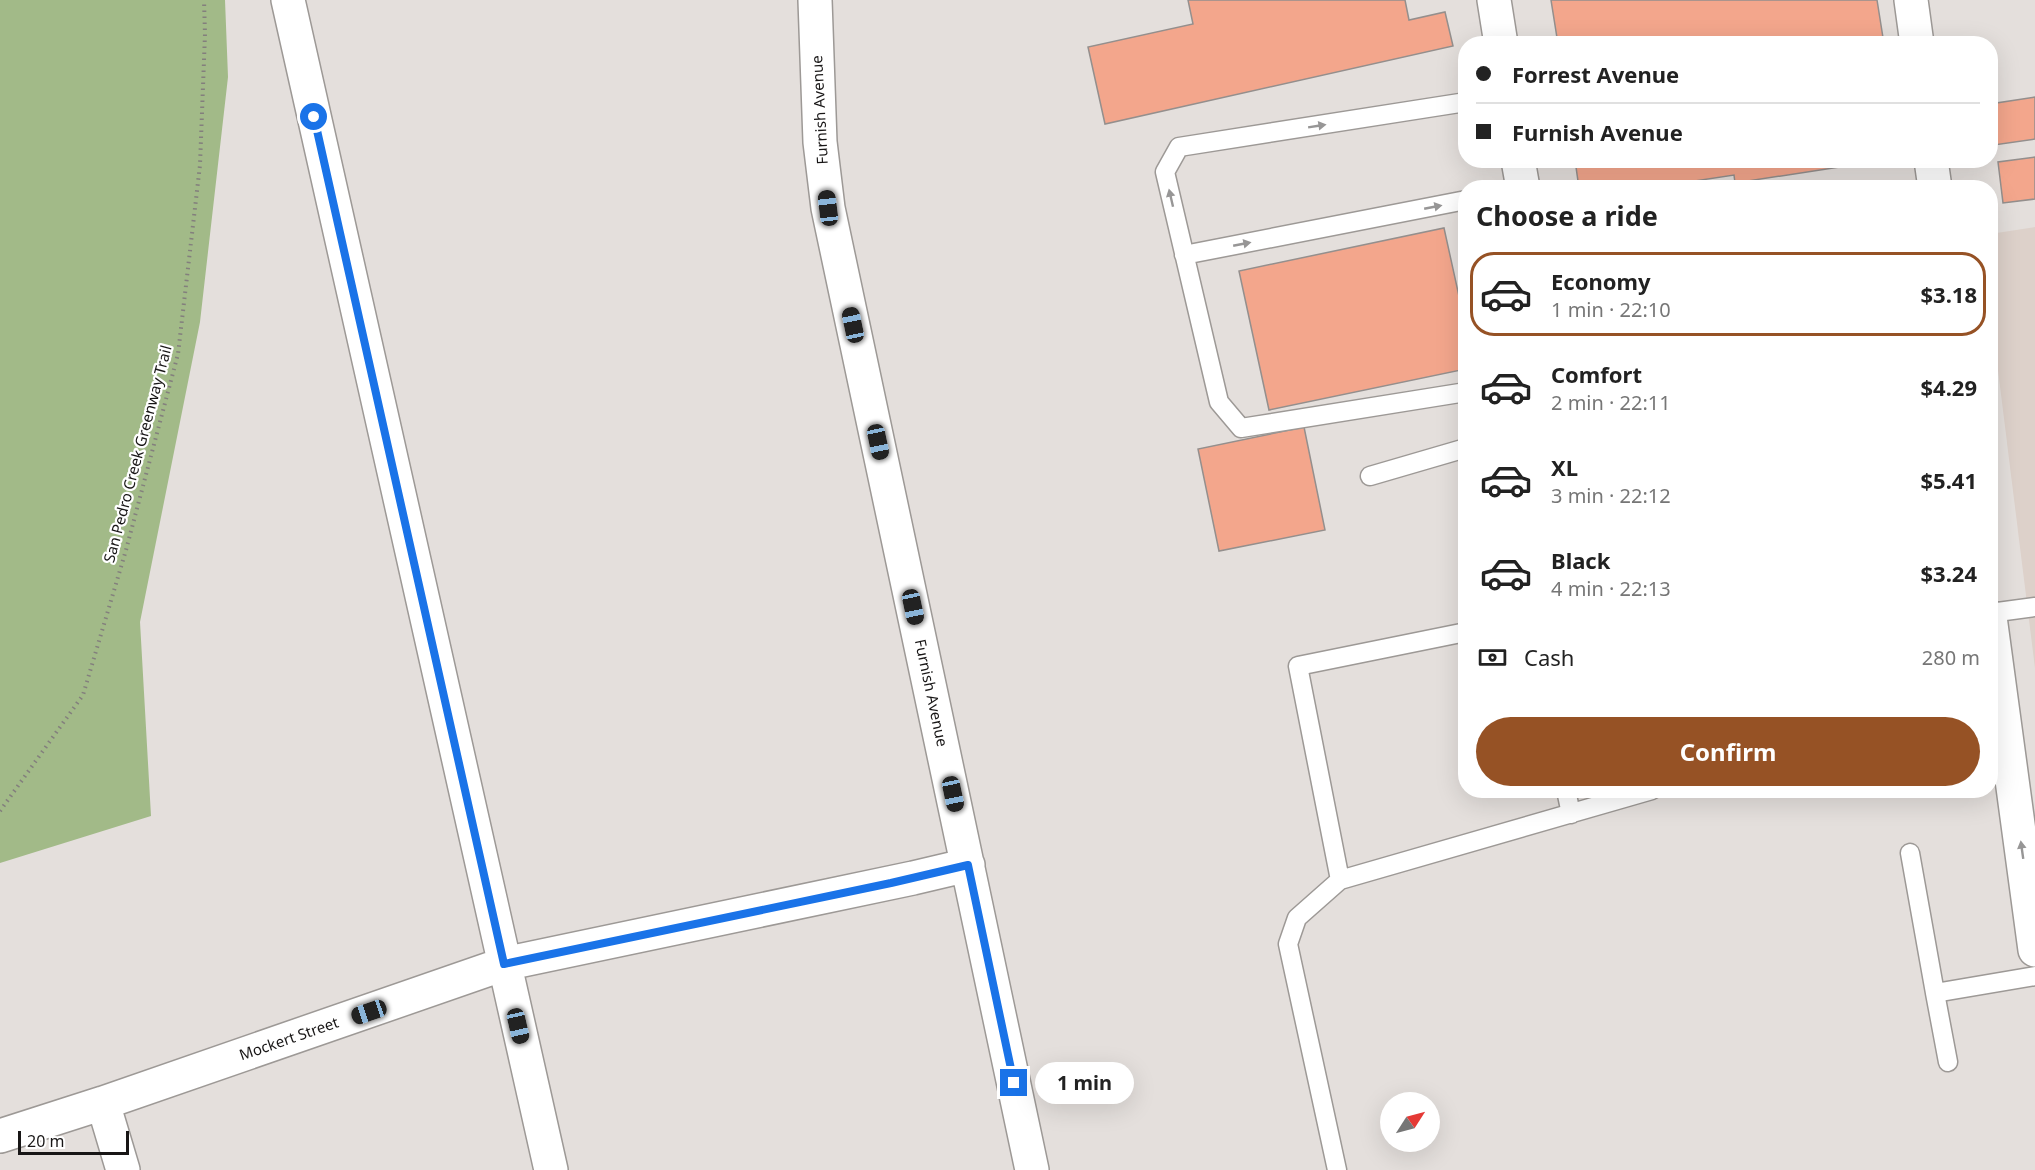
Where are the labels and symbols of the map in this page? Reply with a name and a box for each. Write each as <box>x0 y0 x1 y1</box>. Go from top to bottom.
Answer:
street label: Furnish Avenue <box>806 55 832 165</box>
route start <box>300 103 327 130</box>
one-way arrow <box>1308 121 1327 130</box>
car <box>817 189 839 227</box>
one-way arrow <box>1166 189 1176 208</box>
one-way arrow <box>1424 202 1443 211</box>
one-way arrow <box>1233 239 1252 248</box>
car <box>840 306 866 344</box>
street label: San Pedro Creek Greenway Trail <box>98 343 176 565</box>
car <box>865 423 891 461</box>
car <box>900 588 926 626</box>
street label: Furnish Avenue <box>911 637 953 748</box>
car <box>940 775 966 813</box>
one-way arrow <box>2017 840 2026 859</box>
car <box>349 998 389 1026</box>
car <box>505 1006 531 1046</box>
street label: Mockert Street <box>236 1012 342 1064</box>
callout: 1 min <box>1035 1062 1134 1104</box>
route end <box>1000 1069 1027 1096</box>
north arrow <box>1380 1092 1440 1152</box>
scale bar <box>18 1128 129 1156</box>

